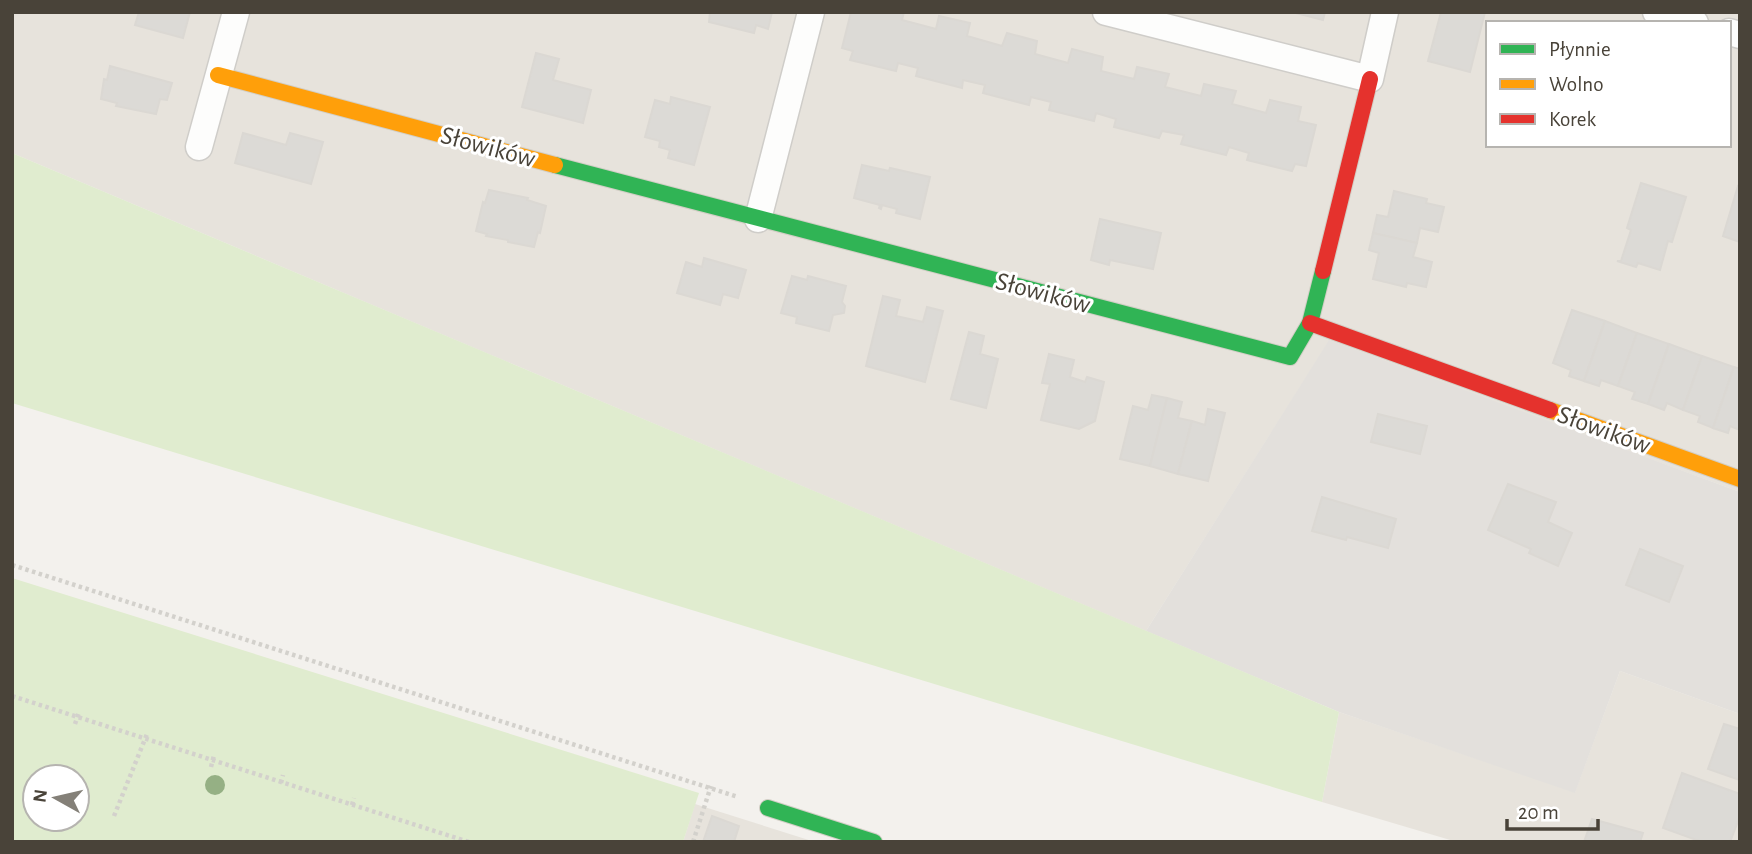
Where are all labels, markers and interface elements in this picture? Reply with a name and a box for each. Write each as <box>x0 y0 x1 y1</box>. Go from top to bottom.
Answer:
legend <box>1486 21 1731 147</box>
text: Płynnie <box>1549 39 1611 60</box>
text: Wolno <box>1549 74 1603 95</box>
text: Korek <box>1549 109 1597 130</box>
street label: Słowików <box>438 122 538 172</box>
street label: Słowików <box>993 268 1093 318</box>
street label: Słowików <box>1554 401 1654 459</box>
north arrow <box>21 763 91 833</box>
text: N <box>30 788 51 804</box>
scale bar <box>1507 788 1598 832</box>
text: 20 m <box>1518 802 1559 823</box>

